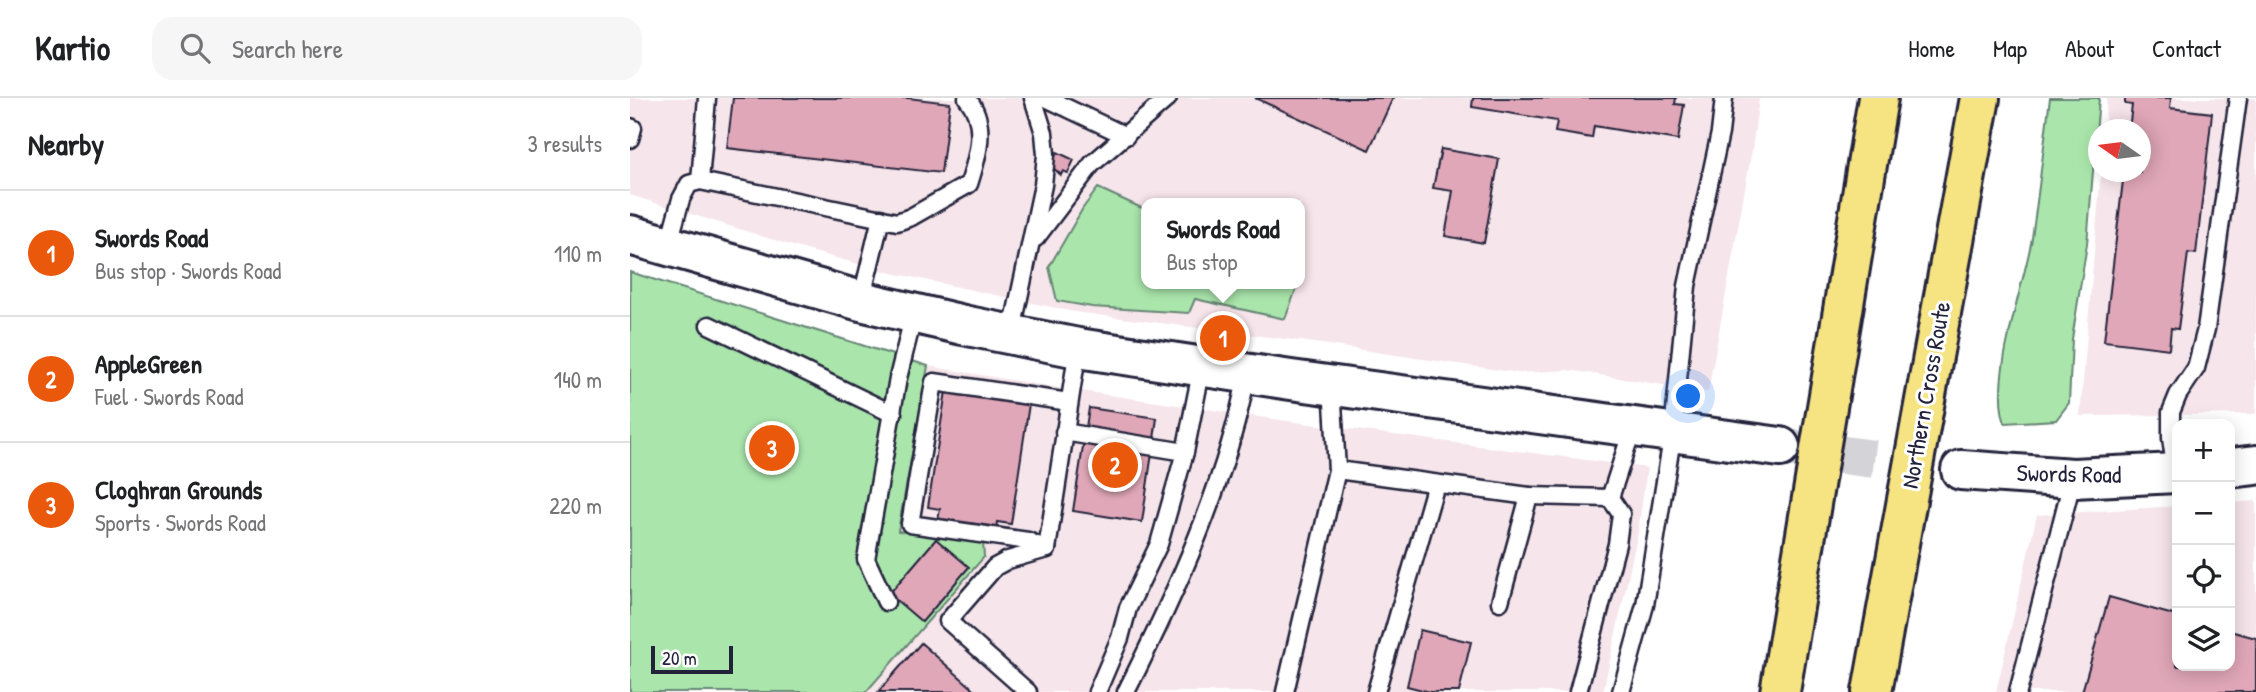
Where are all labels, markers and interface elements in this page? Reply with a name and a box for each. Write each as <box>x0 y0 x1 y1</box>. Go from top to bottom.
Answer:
search box <box>152 17 642 80</box>
text: Kartio <box>35 26 110 70</box>
icon: search <box>176 29 214 67</box>
text: Search here <box>232 31 343 66</box>
text: Home <box>1908 32 1955 64</box>
text: Map <box>1993 32 2027 64</box>
text: About <box>2065 32 2114 64</box>
text: Contact <box>2152 32 2221 64</box>
north arrow <box>2088 119 2151 182</box>
text: Nearby <box>28 124 104 164</box>
text: 3 results <box>527 128 602 159</box>
popup <box>1141 198 1305 289</box>
text: Swords Road <box>1166 211 1280 246</box>
text: Swords Road <box>95 220 208 255</box>
text: 1 <box>47 238 55 269</box>
text: 110 m <box>554 238 602 269</box>
text: Bus stop <box>1166 246 1237 277</box>
text: Bus stop · Swords Road <box>95 255 281 286</box>
street label: Northern Cross Route <box>1893 298 1957 491</box>
pin: 1 <box>1200 312 1246 364</box>
text: AppleGreen <box>95 346 202 381</box>
text: 2 <box>46 364 56 395</box>
text: 140 m <box>554 364 602 395</box>
your location <box>1671 379 1705 413</box>
text: Fuel · Swords Road <box>95 381 243 412</box>
map controls <box>2172 419 2235 671</box>
button: + <box>2172 419 2235 482</box>
pin: 3 <box>749 422 795 474</box>
pin: 2 <box>1092 439 1138 491</box>
street label: Swords Road <box>2016 456 2122 490</box>
text: Cloghran Grounds <box>95 472 262 507</box>
button: − <box>2172 482 2235 545</box>
text: 3 <box>46 490 56 521</box>
text: 220 m <box>549 490 602 521</box>
text: Sports · Swords Road <box>95 507 266 538</box>
button: locate <box>2172 545 2235 608</box>
button: layers <box>2172 608 2235 671</box>
scale bar <box>651 643 733 675</box>
text: 20 m <box>662 645 697 671</box>

